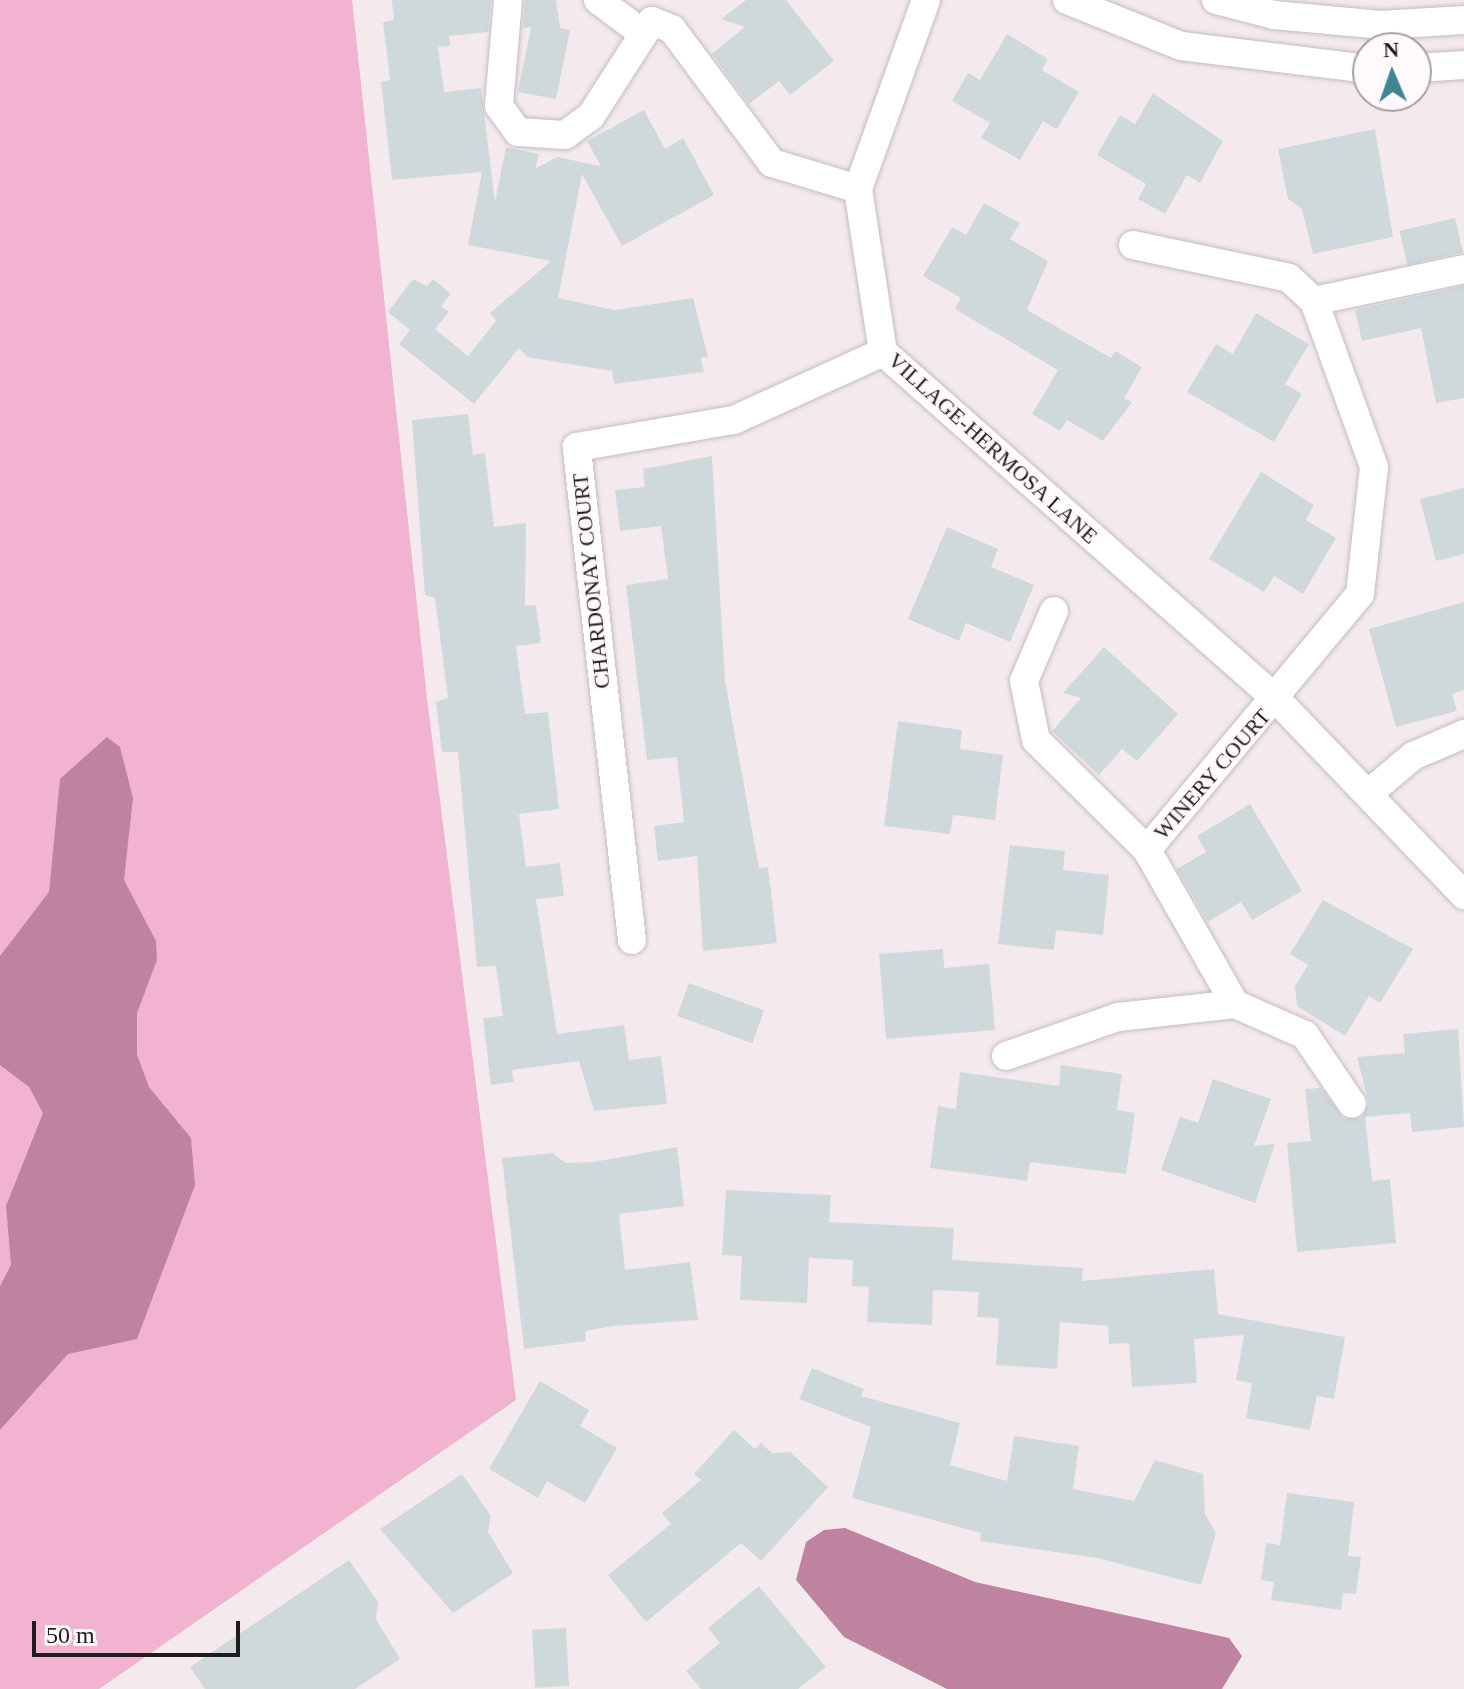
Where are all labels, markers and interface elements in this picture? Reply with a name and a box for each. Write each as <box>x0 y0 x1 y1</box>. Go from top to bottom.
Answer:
north arrow <box>1352 32 1432 112</box>
text: N <box>1383 37 1400 62</box>
street label: VILLAGE-HERMOSA LANE <box>882 346 1104 550</box>
street label: CHARDONAY COURT <box>567 472 615 690</box>
street label: WINERY COURT <box>1148 703 1276 845</box>
scale bar <box>36 1605 244 1655</box>
text: 50 m <box>46 1622 95 1648</box>

